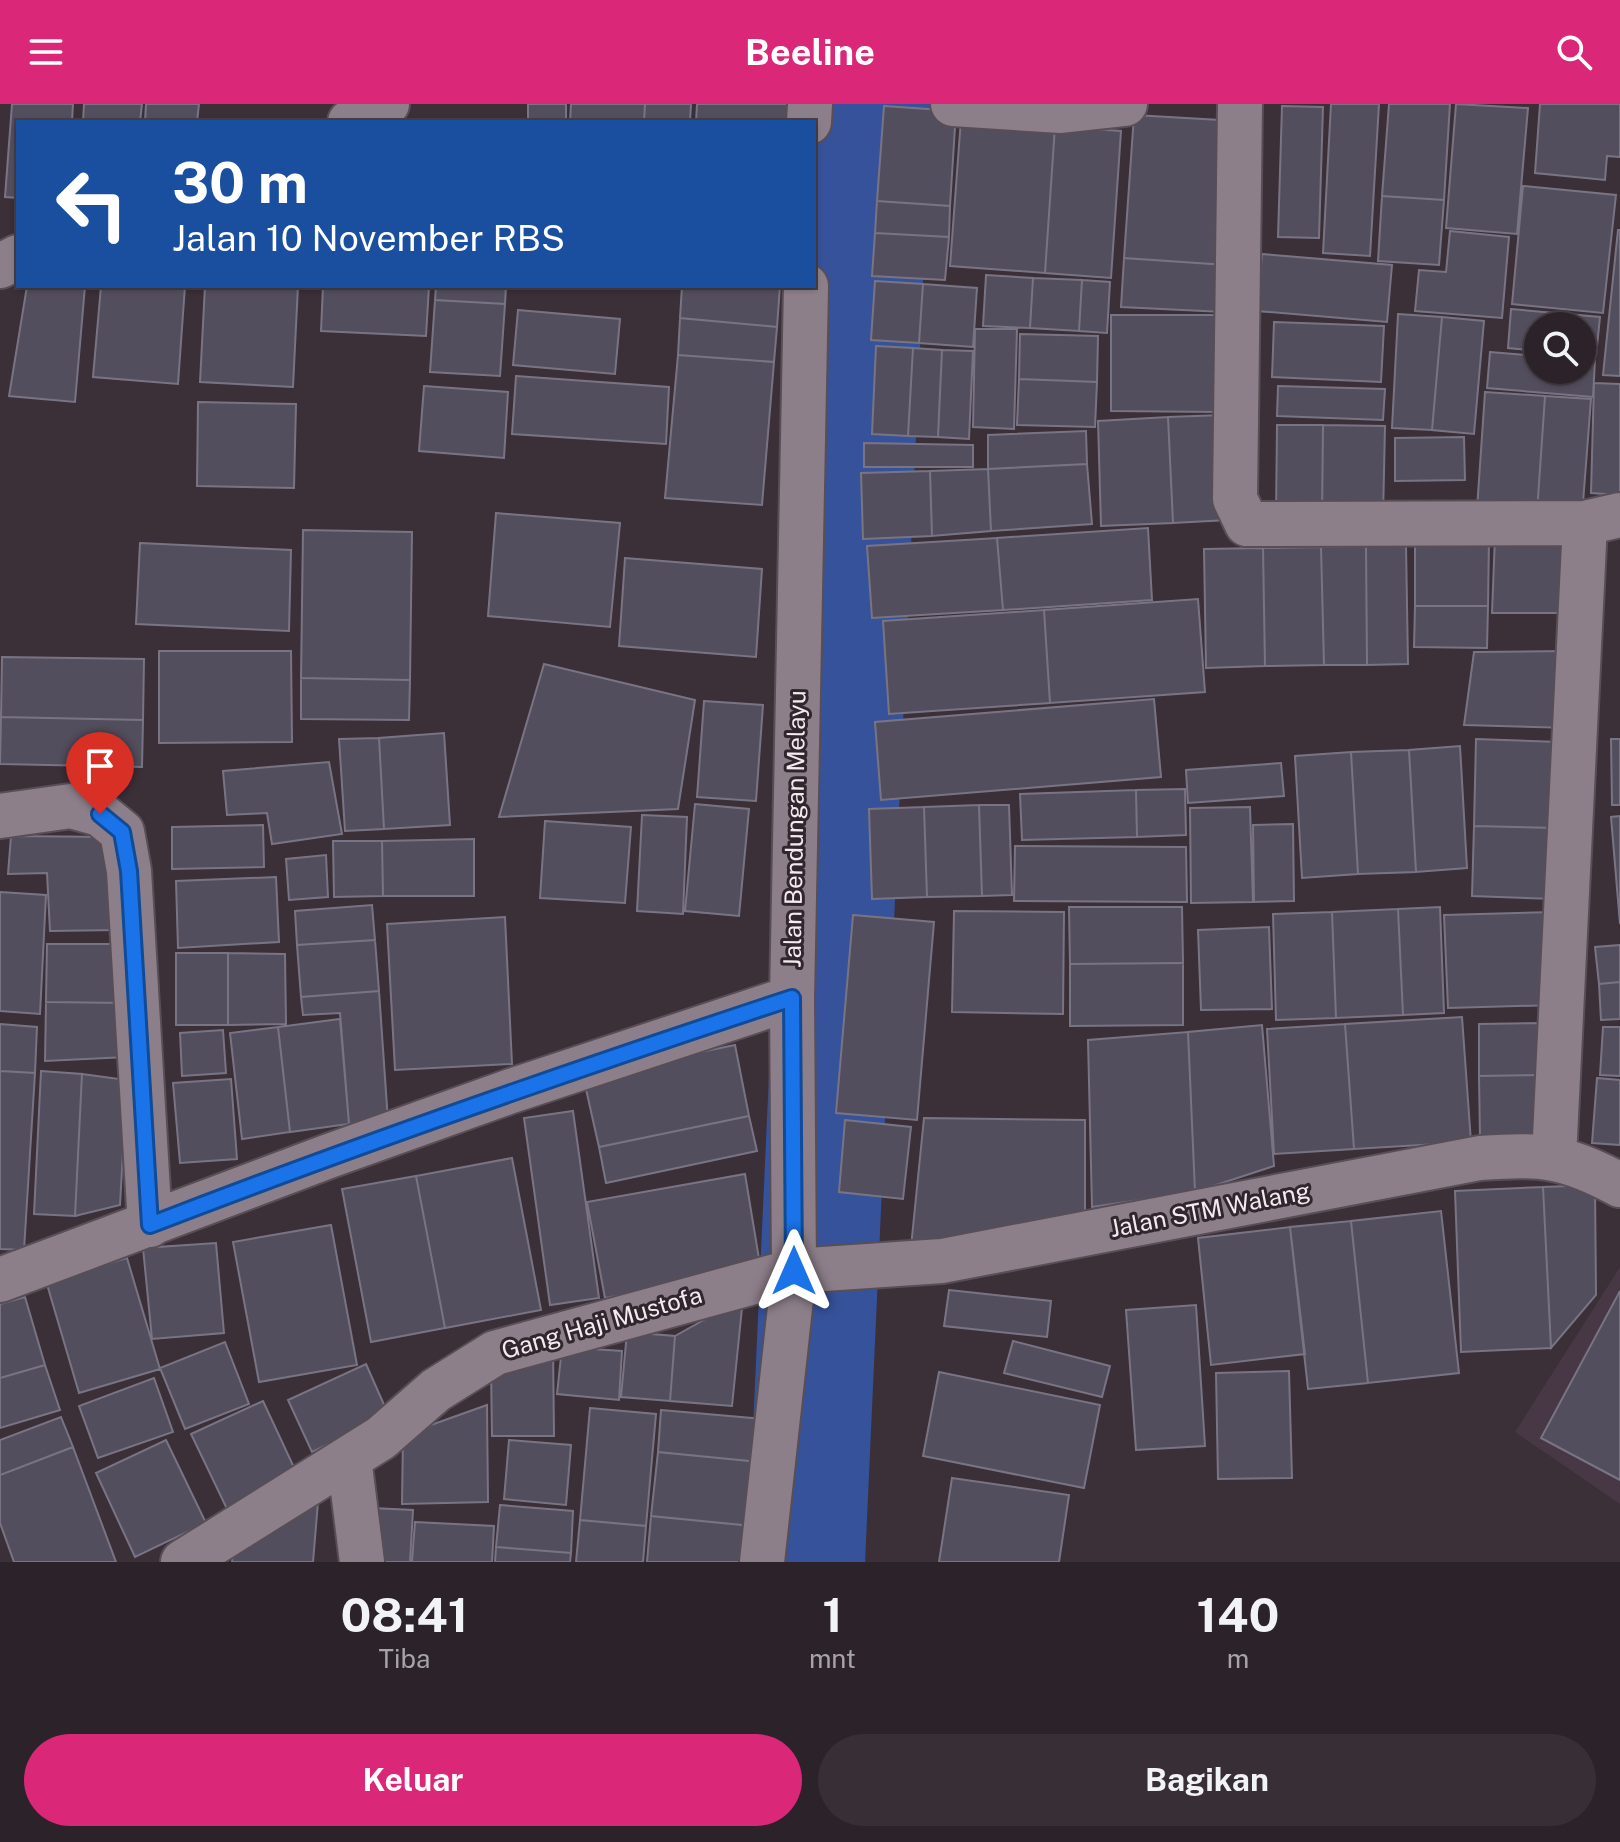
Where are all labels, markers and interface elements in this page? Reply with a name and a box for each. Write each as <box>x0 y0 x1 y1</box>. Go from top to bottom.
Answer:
icon: menu <box>24 30 68 74</box>
icon: search <box>1552 30 1596 74</box>
text: Beeline <box>745 31 875 73</box>
text: 30 m <box>172 150 308 216</box>
icon: left <box>40 152 144 256</box>
text: Jalan 10 November RBS <box>172 217 565 259</box>
map controls <box>1524 312 1596 384</box>
button: search <box>1524 312 1596 384</box>
street label: Jalan Bendungan Melayu <box>778 690 810 968</box>
pin <box>66 732 134 814</box>
icon: arrive <box>78 744 122 788</box>
street label: Jalan STM Walang <box>1107 1176 1312 1242</box>
position arrow <box>752 1229 836 1313</box>
street label: Gang Haji Mustofa <box>498 1280 705 1364</box>
text: 08:41 <box>341 1586 468 1643</box>
text: 1 <box>822 1586 843 1643</box>
text: 140 <box>1196 1586 1279 1643</box>
text: Tiba <box>379 1643 430 1674</box>
text: mnt <box>809 1643 856 1674</box>
text: m <box>1227 1643 1249 1674</box>
button: Keluar <box>24 1734 802 1826</box>
button: Bagikan <box>818 1734 1596 1826</box>

